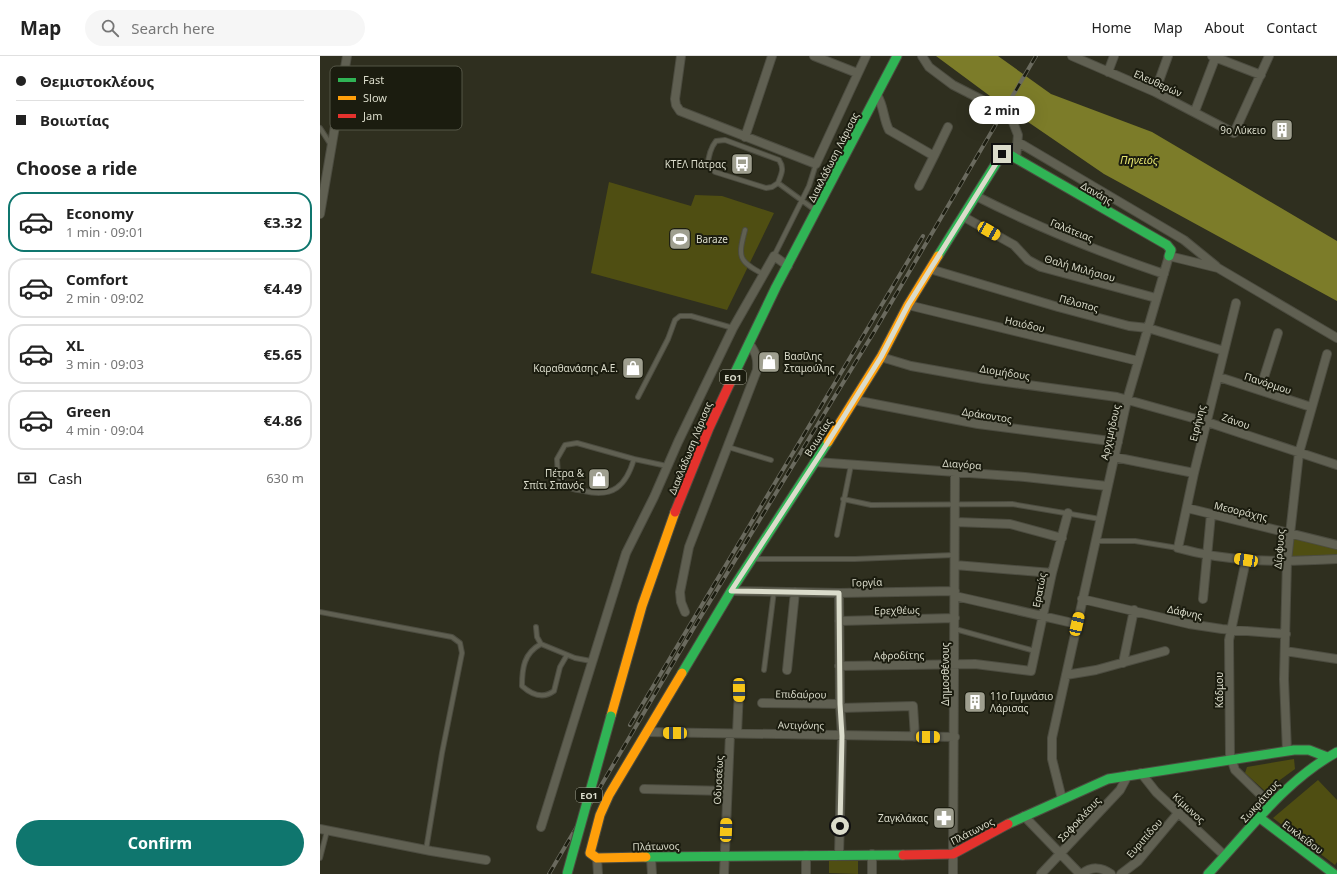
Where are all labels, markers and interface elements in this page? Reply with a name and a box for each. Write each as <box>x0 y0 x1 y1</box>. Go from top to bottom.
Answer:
search box <box>85 10 365 46</box>
text: Map <box>20 15 61 41</box>
icon: search <box>99 17 121 39</box>
text: Search here <box>131 18 215 38</box>
text: Home <box>1092 18 1131 37</box>
text: Map <box>1153 18 1183 37</box>
text: About <box>1205 18 1244 37</box>
text: Contact <box>1266 18 1317 37</box>
legend <box>330 66 462 130</box>
street label: Ελευθερών <box>1132 66 1184 100</box>
text: Θεμιστοκλέους <box>40 71 154 91</box>
text: Fast <box>363 72 384 87</box>
text: Slow <box>363 90 387 105</box>
callout: 2 min <box>969 96 1035 124</box>
text: 2 min <box>984 101 1020 119</box>
text: Jam <box>362 108 382 123</box>
street label: Διακλάδωση Λάρισας <box>804 109 862 204</box>
text: Βοιωτίας <box>40 110 109 130</box>
building icon: 9ο Λύκειο <box>1269 117 1295 143</box>
place label: 9ο Λύκειο <box>1220 123 1266 137</box>
route end <box>993 145 1011 163</box>
bus stop icon: ΚΤΕΛ Πάτρας <box>729 151 755 177</box>
water label: Πηνειός <box>1120 152 1159 167</box>
text: Choose a ride <box>16 156 137 180</box>
place label: ΚΤΕΛ Πάτρας <box>665 157 726 171</box>
street label: Δανάης <box>1078 178 1116 208</box>
text: Economy <box>66 203 134 223</box>
icon: car <box>18 204 54 240</box>
text: €3.32 <box>263 212 302 232</box>
street label: Γαλάτειας <box>1048 215 1096 245</box>
car <box>976 220 1002 242</box>
text: 1 min · 09:01 <box>66 223 144 241</box>
sports icon: Baraze <box>667 226 693 252</box>
place label: Baraze <box>696 232 728 246</box>
street label: Θαλή Μιλήσιου <box>1043 251 1117 285</box>
text: Comfort <box>66 269 128 289</box>
icon: car <box>18 270 54 306</box>
text: €4.49 <box>263 278 302 298</box>
text: 2 min · 09:02 <box>66 289 144 307</box>
street label: Πέλοπος <box>1058 291 1100 315</box>
street label: Ησιόδου <box>1004 313 1046 335</box>
text: XL <box>66 335 84 355</box>
icon: car <box>18 336 54 372</box>
text: €5.65 <box>263 344 302 364</box>
shop icon: Βασίλης Σταμούλης <box>756 349 782 375</box>
place label: Βασίλης Σταμούλης <box>784 349 835 375</box>
text: 3 min · 09:03 <box>66 355 144 373</box>
shop icon: Καραθανάσης Α.Ε. <box>620 355 646 381</box>
place label: Καραθανάσης Α.Ε. <box>533 361 618 375</box>
street label: Διομήδους <box>979 361 1031 383</box>
street label: Πανόρμου <box>1243 369 1293 397</box>
road number: ΕΟ1 <box>720 370 746 384</box>
street label: Διακλάδωση Λάρισας <box>665 399 715 497</box>
text: Green <box>66 401 111 421</box>
icon: car <box>18 402 54 438</box>
street label: Αρχιμήδους <box>1097 403 1123 461</box>
street label: Ειρήνης <box>1186 403 1208 443</box>
street label: Δράκοντος <box>961 404 1013 426</box>
text: €4.86 <box>263 410 302 430</box>
street label: Ζάνου <box>1220 410 1252 432</box>
street label: Βοιωτίας <box>801 415 835 459</box>
text: 4 min · 09:04 <box>66 421 144 439</box>
street label: Διαγόρα <box>942 456 983 472</box>
place label: Πέτρα & Σπίτι Σπανός <box>524 466 585 492</box>
shop icon: Πέτρα & Σπίτι Σπανός <box>586 466 612 492</box>
icon: cash <box>16 467 38 489</box>
text: Cash <box>48 468 82 488</box>
text: 630 m <box>266 469 304 487</box>
street label: Μεσοράχης <box>1213 498 1269 524</box>
street label: Δίρφυος <box>1270 528 1288 569</box>
car <box>1233 552 1259 568</box>
street label: Ερατώς <box>1029 571 1049 609</box>
street label: Γοργία <box>851 574 883 590</box>
street label: Δάφνης <box>1166 601 1204 623</box>
street label: Ερεχθέως <box>874 603 920 617</box>
car <box>1068 611 1086 637</box>
street label: Δημοσθένους <box>938 642 952 706</box>
street label: Αφροδίτης <box>874 648 925 662</box>
street label: Κάδμου <box>1212 672 1226 708</box>
car <box>733 678 745 702</box>
street label: Επιδαύρου <box>775 687 827 701</box>
building icon: 11ο Γυμνάσιο Λάρισας <box>962 689 988 715</box>
place label: 11ο Γυμνάσιο Λάρισας <box>990 689 1053 715</box>
street label: Αντιγόνης <box>778 718 825 732</box>
car <box>663 727 687 739</box>
car <box>916 731 940 743</box>
street label: Οδυσσέως <box>710 755 726 805</box>
street label: Σωκράτους <box>1237 777 1283 825</box>
road number: ΕΟ1 <box>576 788 602 802</box>
street label: Κίμωνος <box>1170 789 1208 827</box>
street label: Σοφοκλέους <box>1054 793 1104 845</box>
pharmacy icon: Ζαγκλάκας <box>931 805 957 831</box>
place label: Ζαγκλάκας <box>878 811 928 825</box>
street label: Πλάτωνος <box>948 814 996 848</box>
street label: Ευριπίδου <box>1123 815 1165 861</box>
route start <box>831 817 849 835</box>
street label: Ευκλείδου <box>1280 817 1326 857</box>
car <box>720 818 732 842</box>
button: Confirm <box>16 820 304 866</box>
street label: Πλάτωνος <box>632 839 680 853</box>

